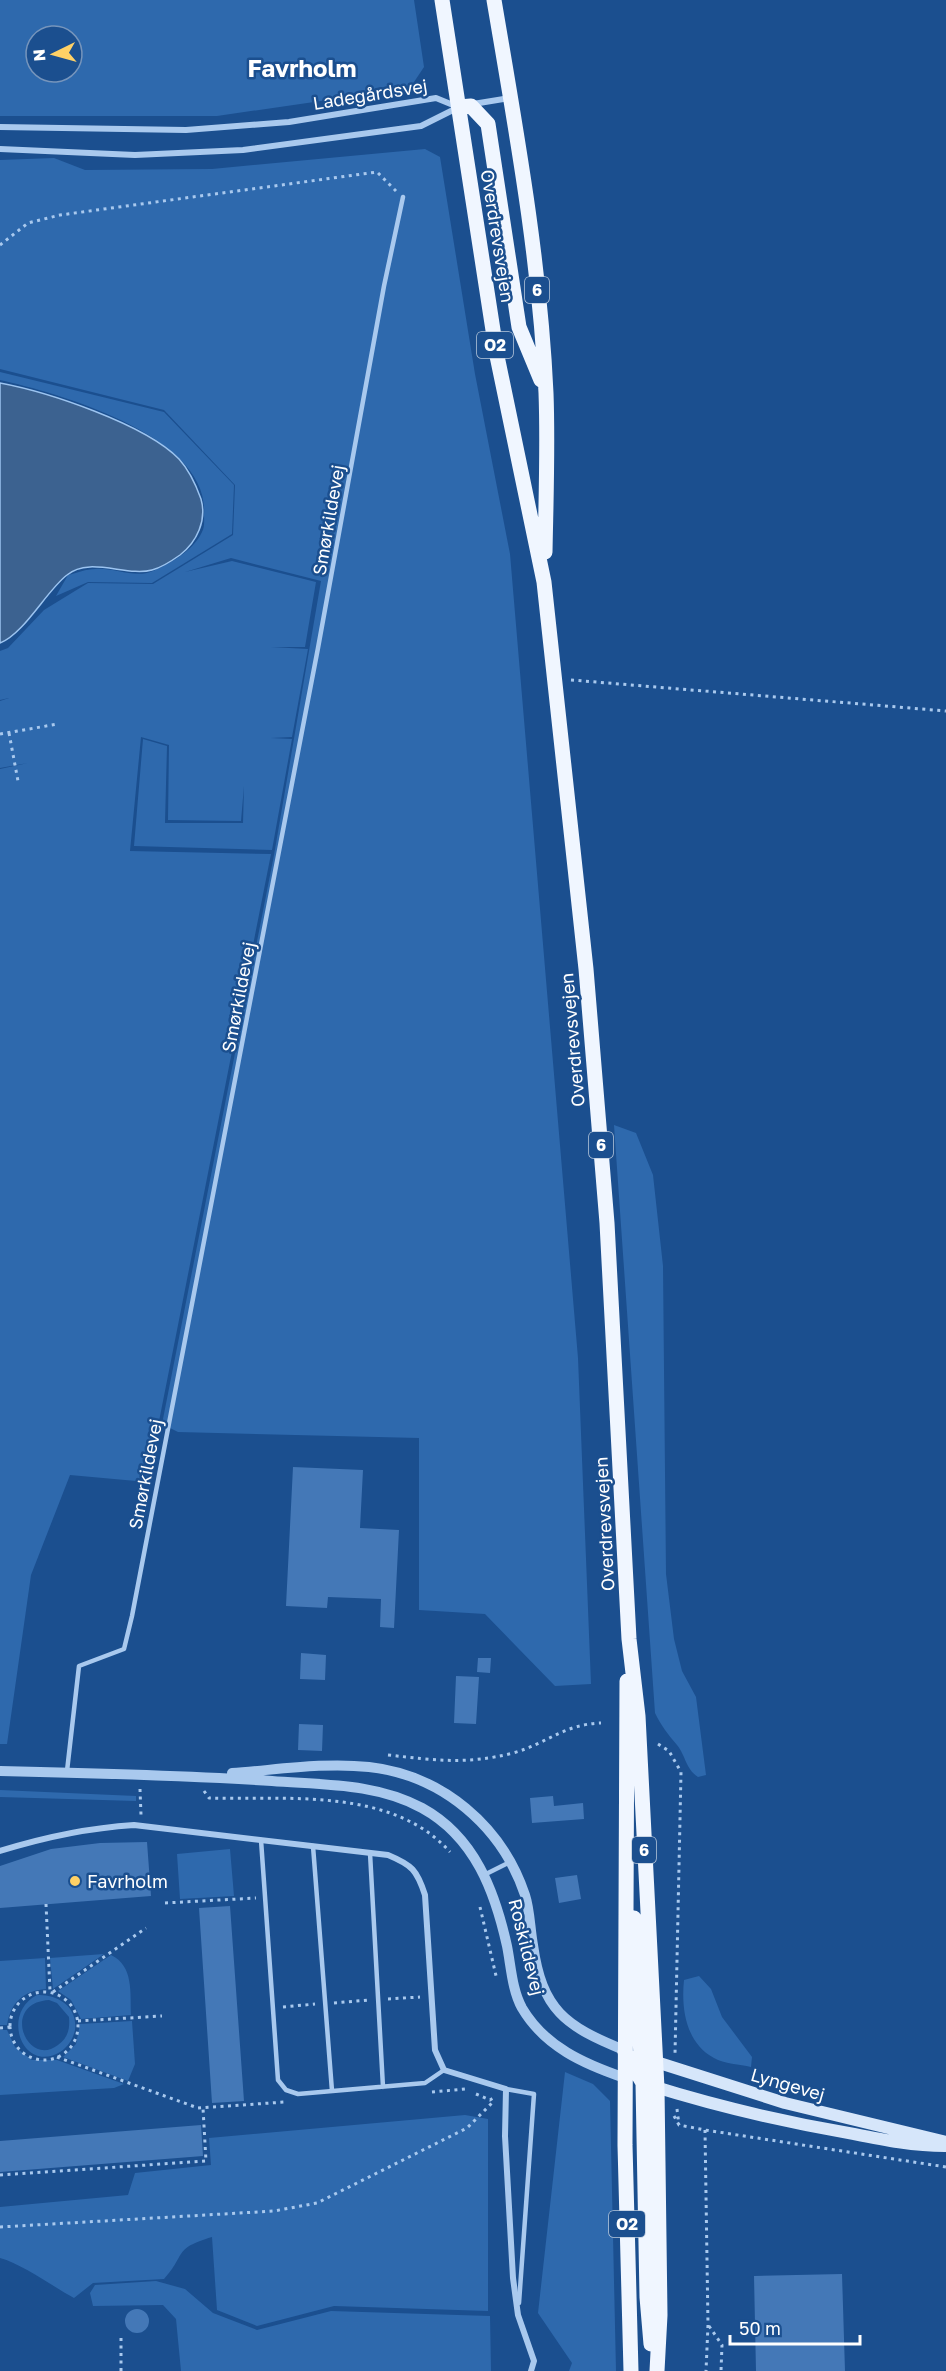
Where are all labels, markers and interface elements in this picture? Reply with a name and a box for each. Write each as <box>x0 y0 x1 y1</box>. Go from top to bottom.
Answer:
north arrow <box>24 24 84 84</box>
text: N <box>29 48 50 62</box>
district label: Favrholm <box>247 53 357 82</box>
street label: Ladegårdsvej <box>311 74 429 114</box>
street label: Overdrevsvejen <box>477 168 519 304</box>
road number: 6 <box>525 277 549 303</box>
road number: O2 <box>477 332 513 358</box>
street label: Smørkildevej <box>307 463 349 577</box>
street label: Smørkildevej <box>217 940 259 1054</box>
street label: Overdrevsvejen <box>555 972 589 1108</box>
road number: 6 <box>589 1132 613 1158</box>
street label: Smørkildevej <box>124 1417 166 1531</box>
street label: Overdrevsvejen <box>589 1456 619 1592</box>
road number: 6 <box>632 1837 656 1863</box>
place label: Favrholm <box>87 1870 168 1892</box>
marker: Favrholm <box>68 1874 82 1888</box>
street label: Roskildevej <box>504 1896 550 1998</box>
street label: Lyngevej <box>748 2063 828 2105</box>
road number: O2 <box>609 2211 645 2237</box>
scale bar <box>730 2308 860 2346</box>
text: 50 m <box>739 2317 781 2339</box>

